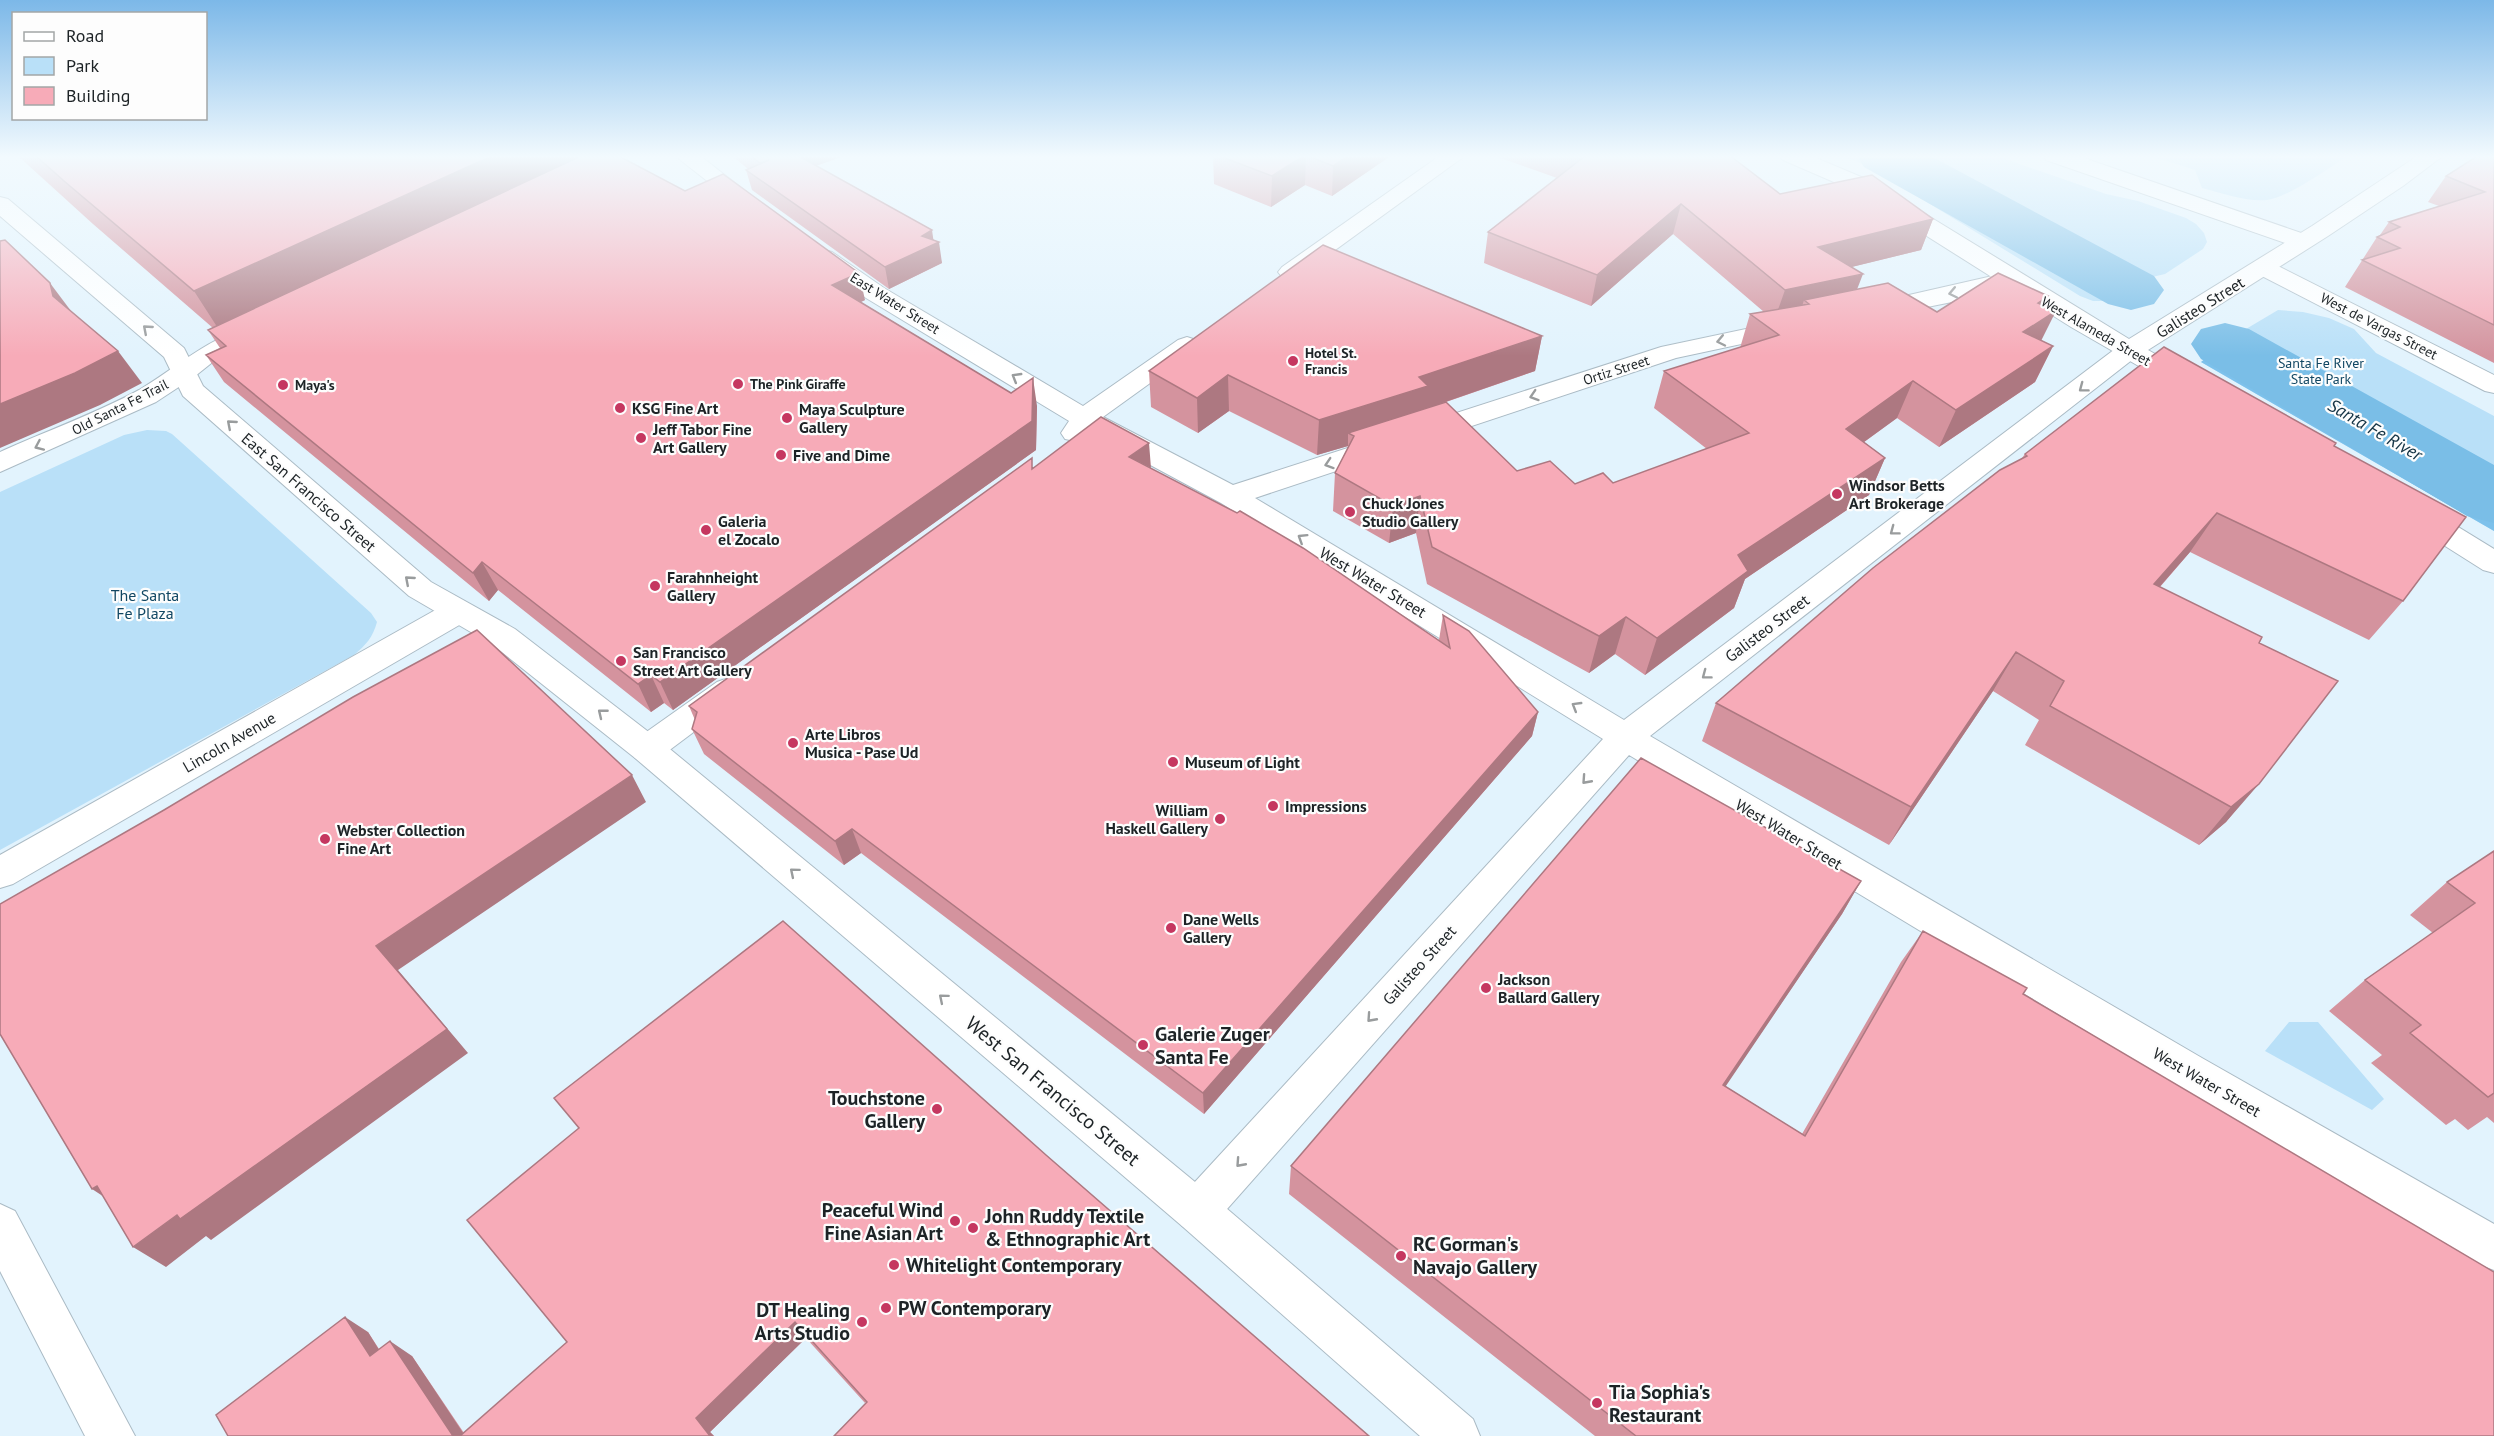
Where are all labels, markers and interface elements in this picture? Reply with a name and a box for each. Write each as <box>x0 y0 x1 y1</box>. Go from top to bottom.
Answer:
legend <box>12 12 207 120</box>
text: Road <box>66 24 104 47</box>
text: Park <box>66 54 99 77</box>
text: Building <box>66 84 130 107</box>
street label: East Water Street <box>847 268 943 338</box>
street label: Galisteo Street <box>2152 272 2248 342</box>
one-way arrow <box>1948 286 1958 299</box>
street label: West de Vargas Street <box>2317 289 2441 363</box>
street label: West Alameda Street <box>2038 292 2154 370</box>
one-way arrow <box>143 325 154 336</box>
one-way arrow <box>1716 334 1726 347</box>
place label: Hotel St. Francis <box>1305 344 1357 378</box>
street label: Ortiz Street <box>1581 351 1652 389</box>
marker: Hotel St. Francis <box>1286 354 1300 368</box>
park label: Santa Fe River State Park <box>2278 354 2364 388</box>
one-way arrow <box>1012 372 1022 384</box>
street label: Old Santa Fe Trail <box>69 375 171 439</box>
place label: The Pink Giraffe <box>750 375 846 393</box>
place label: Maya's <box>295 376 335 394</box>
marker: The Pink Giraffe <box>731 377 745 391</box>
marker: Maya's <box>276 378 290 392</box>
one-way arrow <box>2079 380 2090 391</box>
one-way arrow <box>1529 389 1540 402</box>
water label: Santa Fe River <box>2324 393 2427 466</box>
place label: KSG Fine Art <box>632 398 719 418</box>
place label: Maya Sculpture Gallery <box>799 399 905 437</box>
marker: KSG Fine Art <box>613 401 627 415</box>
marker: Maya Sculpture Gallery <box>780 411 794 425</box>
place label: Jeff Tabor Fine Art Gallery <box>652 419 752 457</box>
one-way arrow <box>227 420 238 431</box>
street label: East San Francisco Street <box>238 428 381 556</box>
marker: Jeff Tabor Fine Art Gallery <box>634 431 648 445</box>
one-way arrow <box>34 439 45 451</box>
place label: Five and Dime <box>793 445 890 465</box>
marker: Five and Dime <box>774 448 788 462</box>
one-way arrow <box>1324 457 1335 470</box>
place label: Windsor Betts Art Brokerage <box>1849 475 1945 513</box>
marker: Windsor Betts Art Brokerage <box>1830 487 1844 501</box>
place label: Chuck Jones Studio Gallery <box>1362 493 1459 531</box>
marker: Chuck Jones Studio Gallery <box>1343 505 1357 519</box>
place label: Galeria el Zocalo <box>718 511 780 549</box>
marker: Galeria el Zocalo <box>699 523 713 537</box>
one-way arrow <box>1890 524 1901 535</box>
one-way arrow <box>1298 534 1308 546</box>
street label: West Water Street <box>1316 542 1431 622</box>
place label: Farahnheight Gallery <box>667 567 759 605</box>
one-way arrow <box>405 576 416 587</box>
marker: Farahnheight Gallery <box>648 579 662 593</box>
park label: The Santa Fe Plaza <box>111 585 179 623</box>
street label: Galisteo Street <box>1721 589 1814 666</box>
place label: San Francisco Street Art Gallery <box>633 642 752 680</box>
marker: San Francisco Street Art Gallery <box>614 654 628 668</box>
one-way arrow <box>1701 667 1712 678</box>
one-way arrow <box>1571 702 1582 713</box>
street label: Lincoln Avenue <box>179 707 279 777</box>
one-way arrow <box>598 709 609 720</box>
place label: Arte Libros Musica - Pase Ud <box>805 724 918 762</box>
marker: Arte Libros Musica - Pase Ud <box>786 736 800 750</box>
place label: Museum of Light <box>1185 752 1300 772</box>
marker: Museum of Light <box>1166 755 1180 769</box>
one-way arrow <box>1582 773 1593 784</box>
street label: West Water Street <box>1732 794 1847 874</box>
place label: Impressions <box>1285 796 1367 816</box>
marker: Impressions <box>1266 799 1280 813</box>
place label: William Haskell Gallery <box>1105 800 1208 838</box>
marker: William Haskell Gallery <box>1213 812 1227 826</box>
place label: Webster Collection Fine Art <box>337 820 465 858</box>
marker: Webster Collection Fine Art <box>318 832 332 846</box>
one-way arrow <box>790 869 801 880</box>
place label: Dane Wells Gallery <box>1183 909 1259 947</box>
marker: Dane Wells Gallery <box>1164 921 1178 935</box>
street label: Galisteo Street <box>1378 921 1460 1009</box>
place label: Jackson Ballard Gallery <box>1497 969 1600 1007</box>
marker: Jackson Ballard Gallery <box>1479 981 1493 995</box>
one-way arrow <box>939 994 950 1005</box>
street label: West San Francisco Street <box>960 1010 1146 1172</box>
one-way arrow <box>1367 1011 1378 1022</box>
place label: Galerie Zuger Santa Fe <box>1155 1021 1270 1070</box>
marker: Galerie Zuger Santa Fe <box>1136 1038 1150 1052</box>
street label: West Water Street <box>2149 1043 2265 1121</box>
place label: Touchstone Gallery <box>828 1085 925 1134</box>
marker: Touchstone Gallery <box>930 1102 944 1116</box>
one-way arrow <box>1236 1156 1247 1167</box>
place label: Peaceful Wind Fine Asian Art <box>822 1197 943 1246</box>
place label: John Ruddy Textile & Ethnographic Art <box>984 1203 1150 1252</box>
marker: Peaceful Wind Fine Asian Art <box>948 1214 962 1228</box>
marker: John Ruddy Textile & Ethnographic Art <box>966 1221 980 1235</box>
place label: RC Gorman's Navajo Gallery <box>1413 1231 1537 1280</box>
marker: RC Gorman's Navajo Gallery <box>1394 1249 1408 1263</box>
place label: Whitelight Contemporary <box>906 1252 1122 1278</box>
marker: Whitelight Contemporary <box>887 1258 901 1272</box>
place label: PW Contemporary <box>898 1295 1052 1321</box>
place label: DT Healing Arts Studio <box>755 1297 850 1346</box>
marker: PW Contemporary <box>879 1301 893 1315</box>
marker: DT Healing Arts Studio <box>855 1315 869 1329</box>
place label: Tia Sophia's Restaurant <box>1609 1379 1710 1428</box>
marker: Tia Sophia's Restaurant <box>1590 1396 1604 1410</box>

